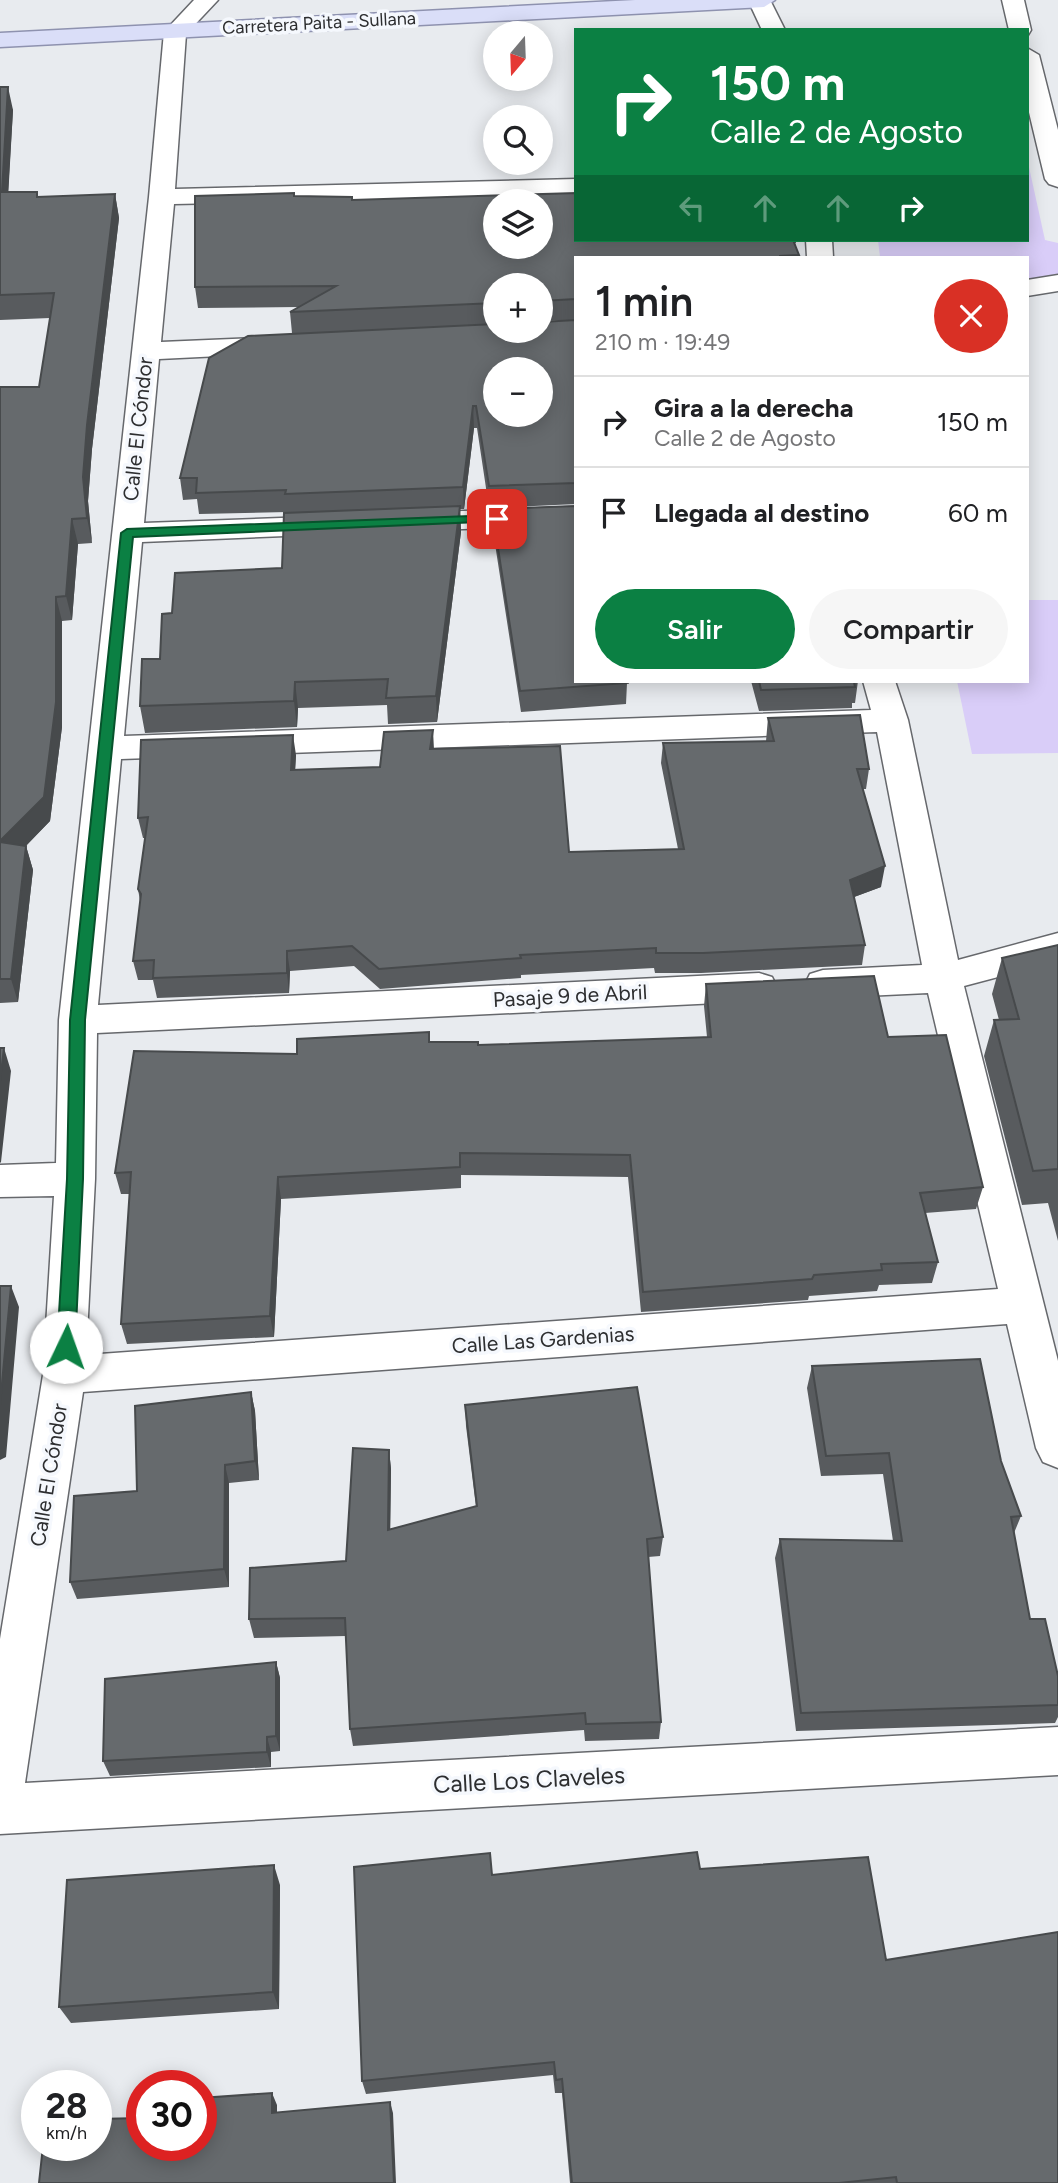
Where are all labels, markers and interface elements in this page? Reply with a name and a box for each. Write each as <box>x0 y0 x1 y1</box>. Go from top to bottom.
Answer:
street label: Carretera Paita - Sullana <box>222 7 416 39</box>
north arrow <box>483 21 553 91</box>
map controls <box>483 21 553 427</box>
text: 150 m <box>710 53 845 112</box>
icon: right <box>595 56 686 147</box>
button: search <box>483 105 553 175</box>
text: Calle 2 de Agosto <box>710 113 963 151</box>
button: layers <box>483 189 553 259</box>
icon: left <box>673 189 711 227</box>
icon: ahead <box>746 189 784 227</box>
icon: ahead <box>819 189 857 227</box>
icon: right <box>892 189 930 227</box>
button: + <box>483 273 553 343</box>
text: 1 min <box>595 276 693 327</box>
button: close <box>934 279 1008 353</box>
text: 210 m · 19:49 <box>595 328 730 356</box>
street label: Calle El Cóndor <box>118 356 157 502</box>
button: − <box>483 357 553 427</box>
text: Gira a la derecha <box>654 392 854 424</box>
icon: right <box>595 403 633 441</box>
text: 150 m <box>937 406 1008 438</box>
text: Calle 2 de Agosto <box>654 424 836 452</box>
pin <box>467 489 527 549</box>
icon: arrive <box>595 494 633 532</box>
text: Llegada al destino <box>654 497 869 529</box>
text: 60 m <box>948 497 1008 529</box>
icon: arrive <box>478 500 516 538</box>
button: Salir <box>595 589 795 669</box>
button: Compartir <box>809 589 1008 669</box>
street label: Pasaje 9 de Abril <box>492 979 648 1012</box>
position arrow <box>29 1310 103 1384</box>
street label: Calle Las Gardenias <box>451 1321 635 1358</box>
street label: Calle El Cóndor <box>25 1402 72 1548</box>
street label: Calle Los Claveles <box>432 1760 626 1799</box>
speed limit sign: 30 <box>126 2070 217 2161</box>
text: 28 <box>46 2085 87 2127</box>
text: km/h <box>46 2122 87 2144</box>

